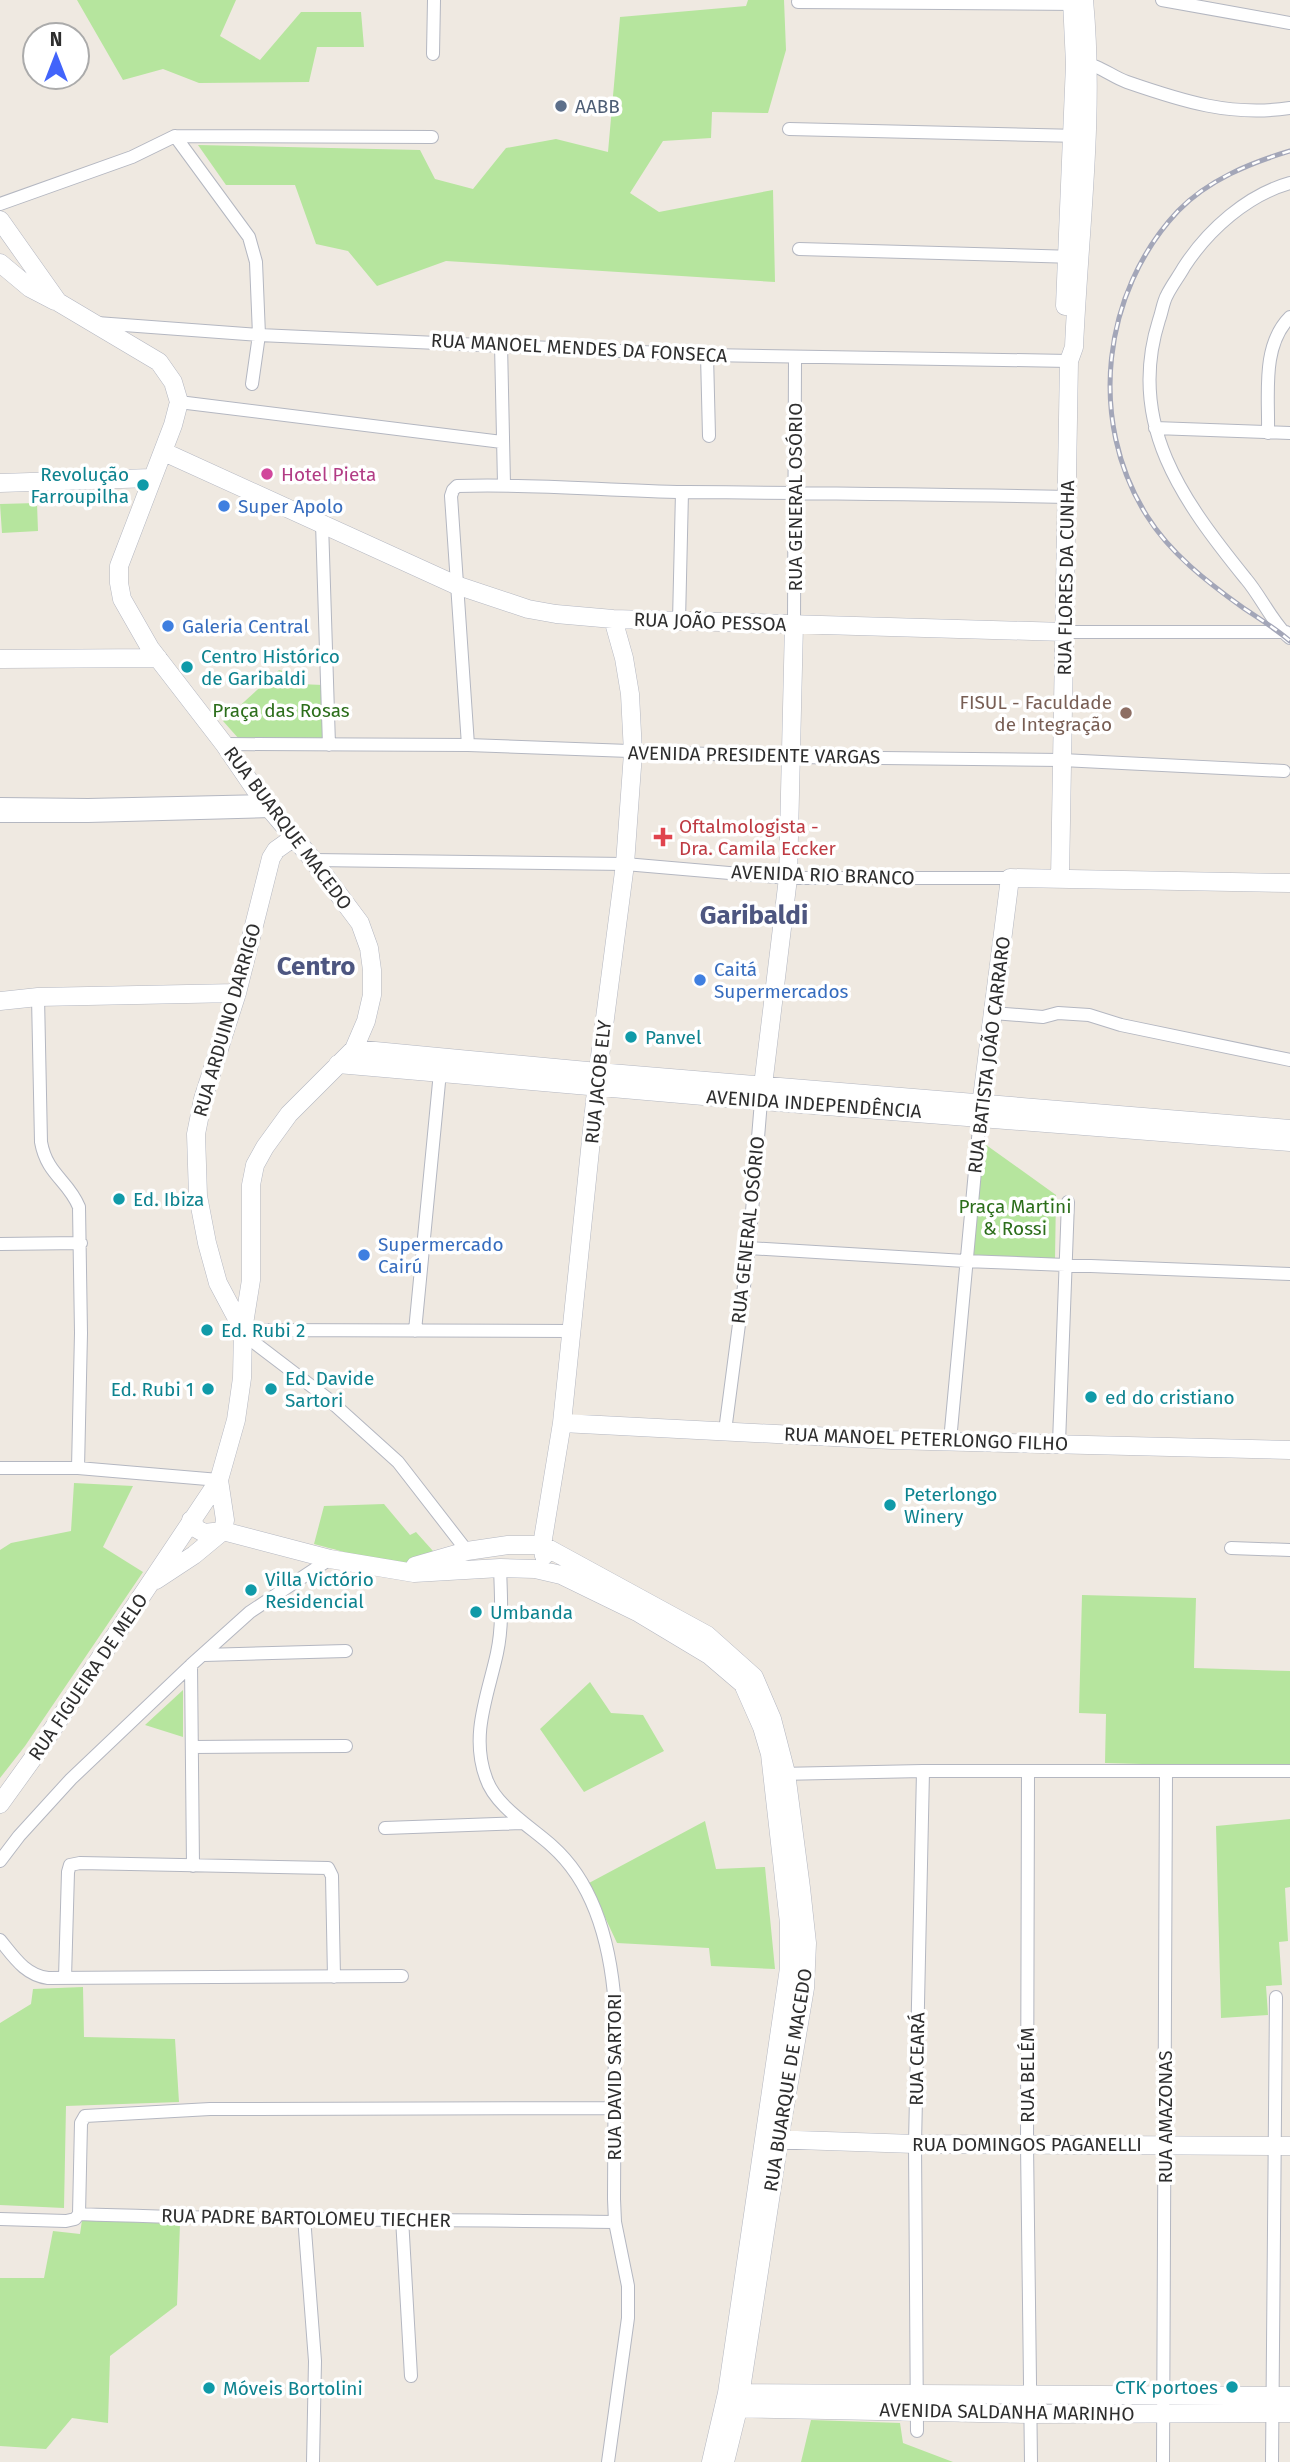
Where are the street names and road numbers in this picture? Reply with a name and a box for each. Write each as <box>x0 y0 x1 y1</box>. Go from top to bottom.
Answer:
street label: RUA MANOEL MENDES DA FONSECA <box>430 329 728 367</box>
street label: RUA GENERAL OSÓRIO <box>784 403 807 591</box>
street label: RUA FLORES DA CUNHA <box>1053 480 1079 676</box>
street label: RUA JOÃO PESSOA <box>633 608 787 636</box>
street label: AVENIDA PRESIDENTE VARGAS <box>628 741 880 769</box>
street label: RUA BUARQUE MACEDO <box>219 742 357 914</box>
street label: AVENIDA RIO BRANCO <box>731 860 915 890</box>
street label: RUA ARDUINO DARRIGO <box>188 921 266 1119</box>
street label: RUA BATISTA JOÃO CARRARO <box>963 935 1015 1175</box>
street label: RUA JACOB ELY <box>580 1018 616 1145</box>
street label: AVENIDA INDEPENDÊNCIA <box>706 1085 922 1123</box>
street label: RUA GENERAL OSÓRIO <box>727 1135 769 1325</box>
street label: RUA MANOEL PETERLONGO FILHO <box>784 1423 1068 1455</box>
street label: RUA FIGUEIRA DE MELO <box>24 1589 152 1765</box>
street label: RUA BUARQUE DE MACEDO <box>759 1967 817 2193</box>
street label: RUA DAVID SARTORI <box>603 1993 626 2161</box>
street label: RUA CEARÁ <box>905 2012 929 2106</box>
street label: RUA BELÉM <box>1016 2027 1039 2123</box>
street label: RUA AMAZONAS <box>1154 2050 1177 2184</box>
street label: RUA DOMINGOS PAGANELLI <box>912 2133 1142 2156</box>
street label: RUA PADRE BARTOLOMEU TIECHER <box>161 2204 452 2232</box>
street label: AVENIDA SALDANHA MARINHO <box>879 2398 1135 2426</box>

